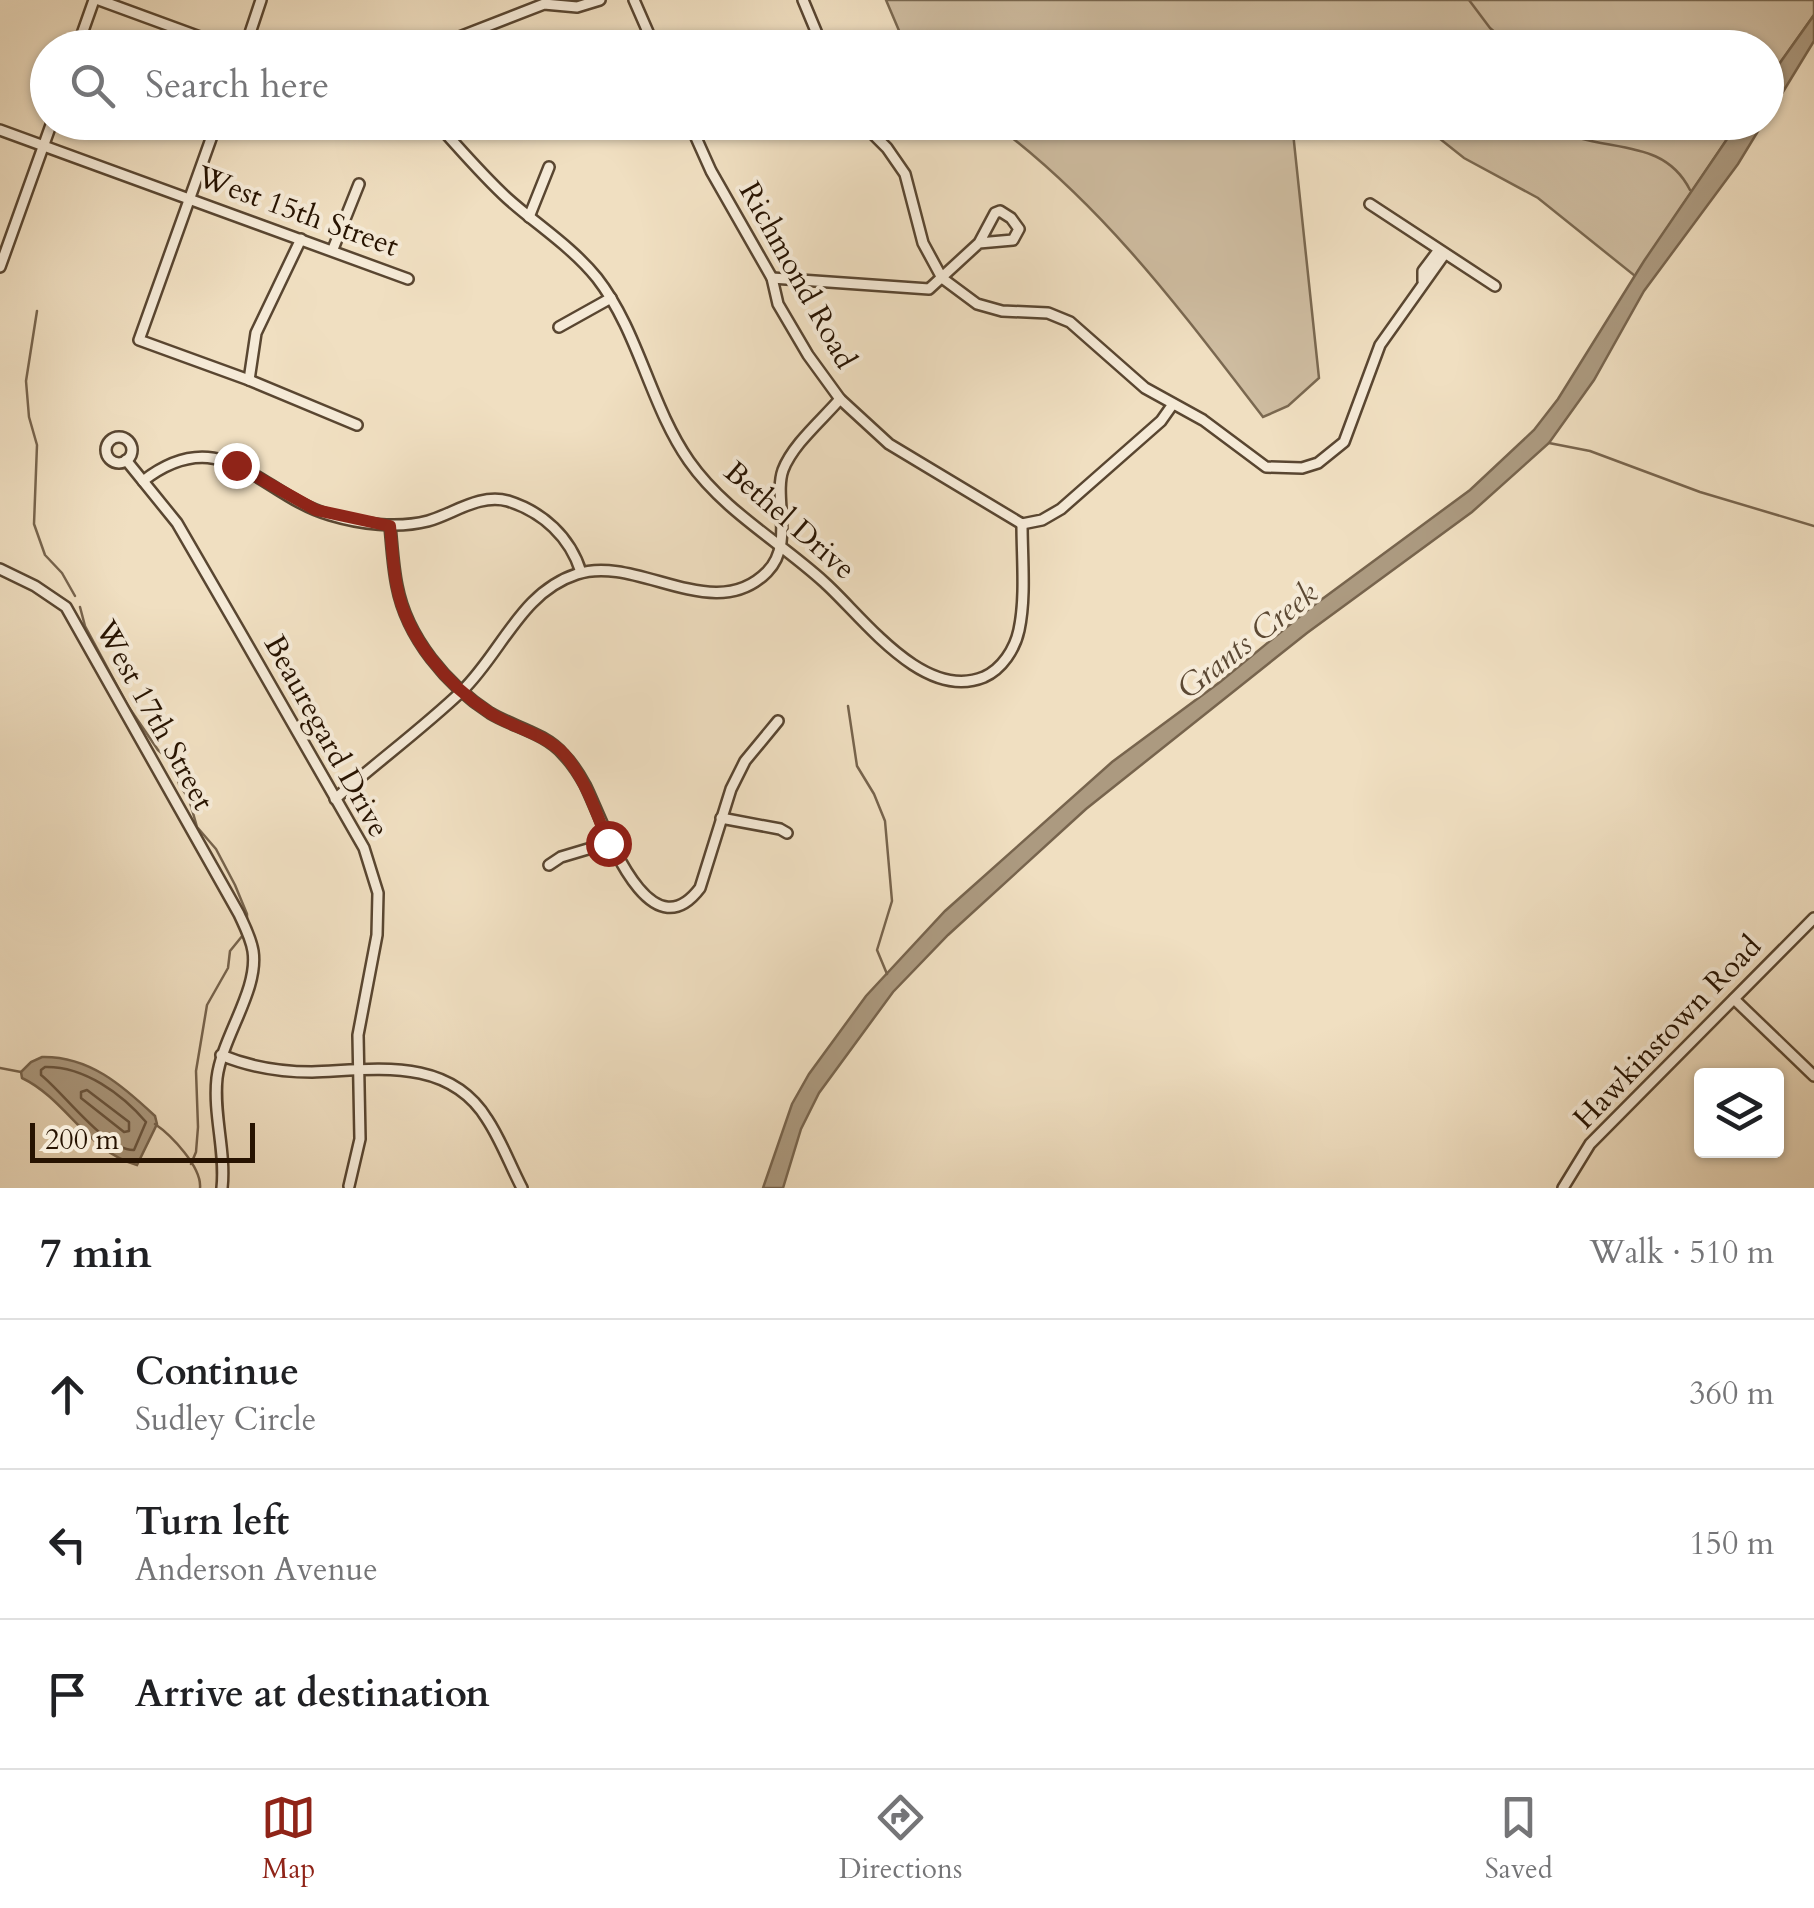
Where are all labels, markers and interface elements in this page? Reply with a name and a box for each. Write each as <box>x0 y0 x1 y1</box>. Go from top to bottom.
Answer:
search box <box>30 30 1784 140</box>
icon: search <box>65 58 120 113</box>
text: Search here <box>145 59 329 111</box>
street label: West 15th Street <box>191 156 405 267</box>
street label: Richmond Road <box>729 174 866 376</box>
route end <box>214 443 260 489</box>
street label: Bethel Drive <box>715 452 864 589</box>
water label: Grants Creek <box>1168 572 1327 710</box>
street label: West 17th Street <box>85 612 224 818</box>
street label: Beauregard Drive <box>254 628 399 845</box>
route start <box>586 821 632 867</box>
street label: Hawkinstown Road <box>1564 927 1771 1138</box>
map controls <box>1694 1068 1784 1158</box>
button: layers <box>1694 1068 1784 1158</box>
scale bar <box>30 1118 255 1162</box>
text: 200 m <box>45 1121 119 1159</box>
text: 7 min <box>40 1225 152 1282</box>
text: Walk · 510 m <box>1589 1231 1774 1275</box>
text: Continue <box>135 1346 299 1398</box>
icon: ahead <box>40 1367 95 1422</box>
text: 360 m <box>1689 1372 1774 1416</box>
text: Sudley Circle <box>135 1398 316 1442</box>
text: Turn left <box>135 1496 289 1548</box>
icon: left <box>40 1517 95 1572</box>
text: 150 m <box>1689 1522 1774 1566</box>
text: Anderson Avenue <box>135 1548 378 1592</box>
icon: arrive <box>40 1667 95 1722</box>
text: Arrive at destination <box>135 1668 490 1720</box>
tab: Map <box>261 1790 316 1888</box>
tab: Directions <box>839 1790 962 1888</box>
tab: Saved <box>1485 1790 1553 1888</box>

